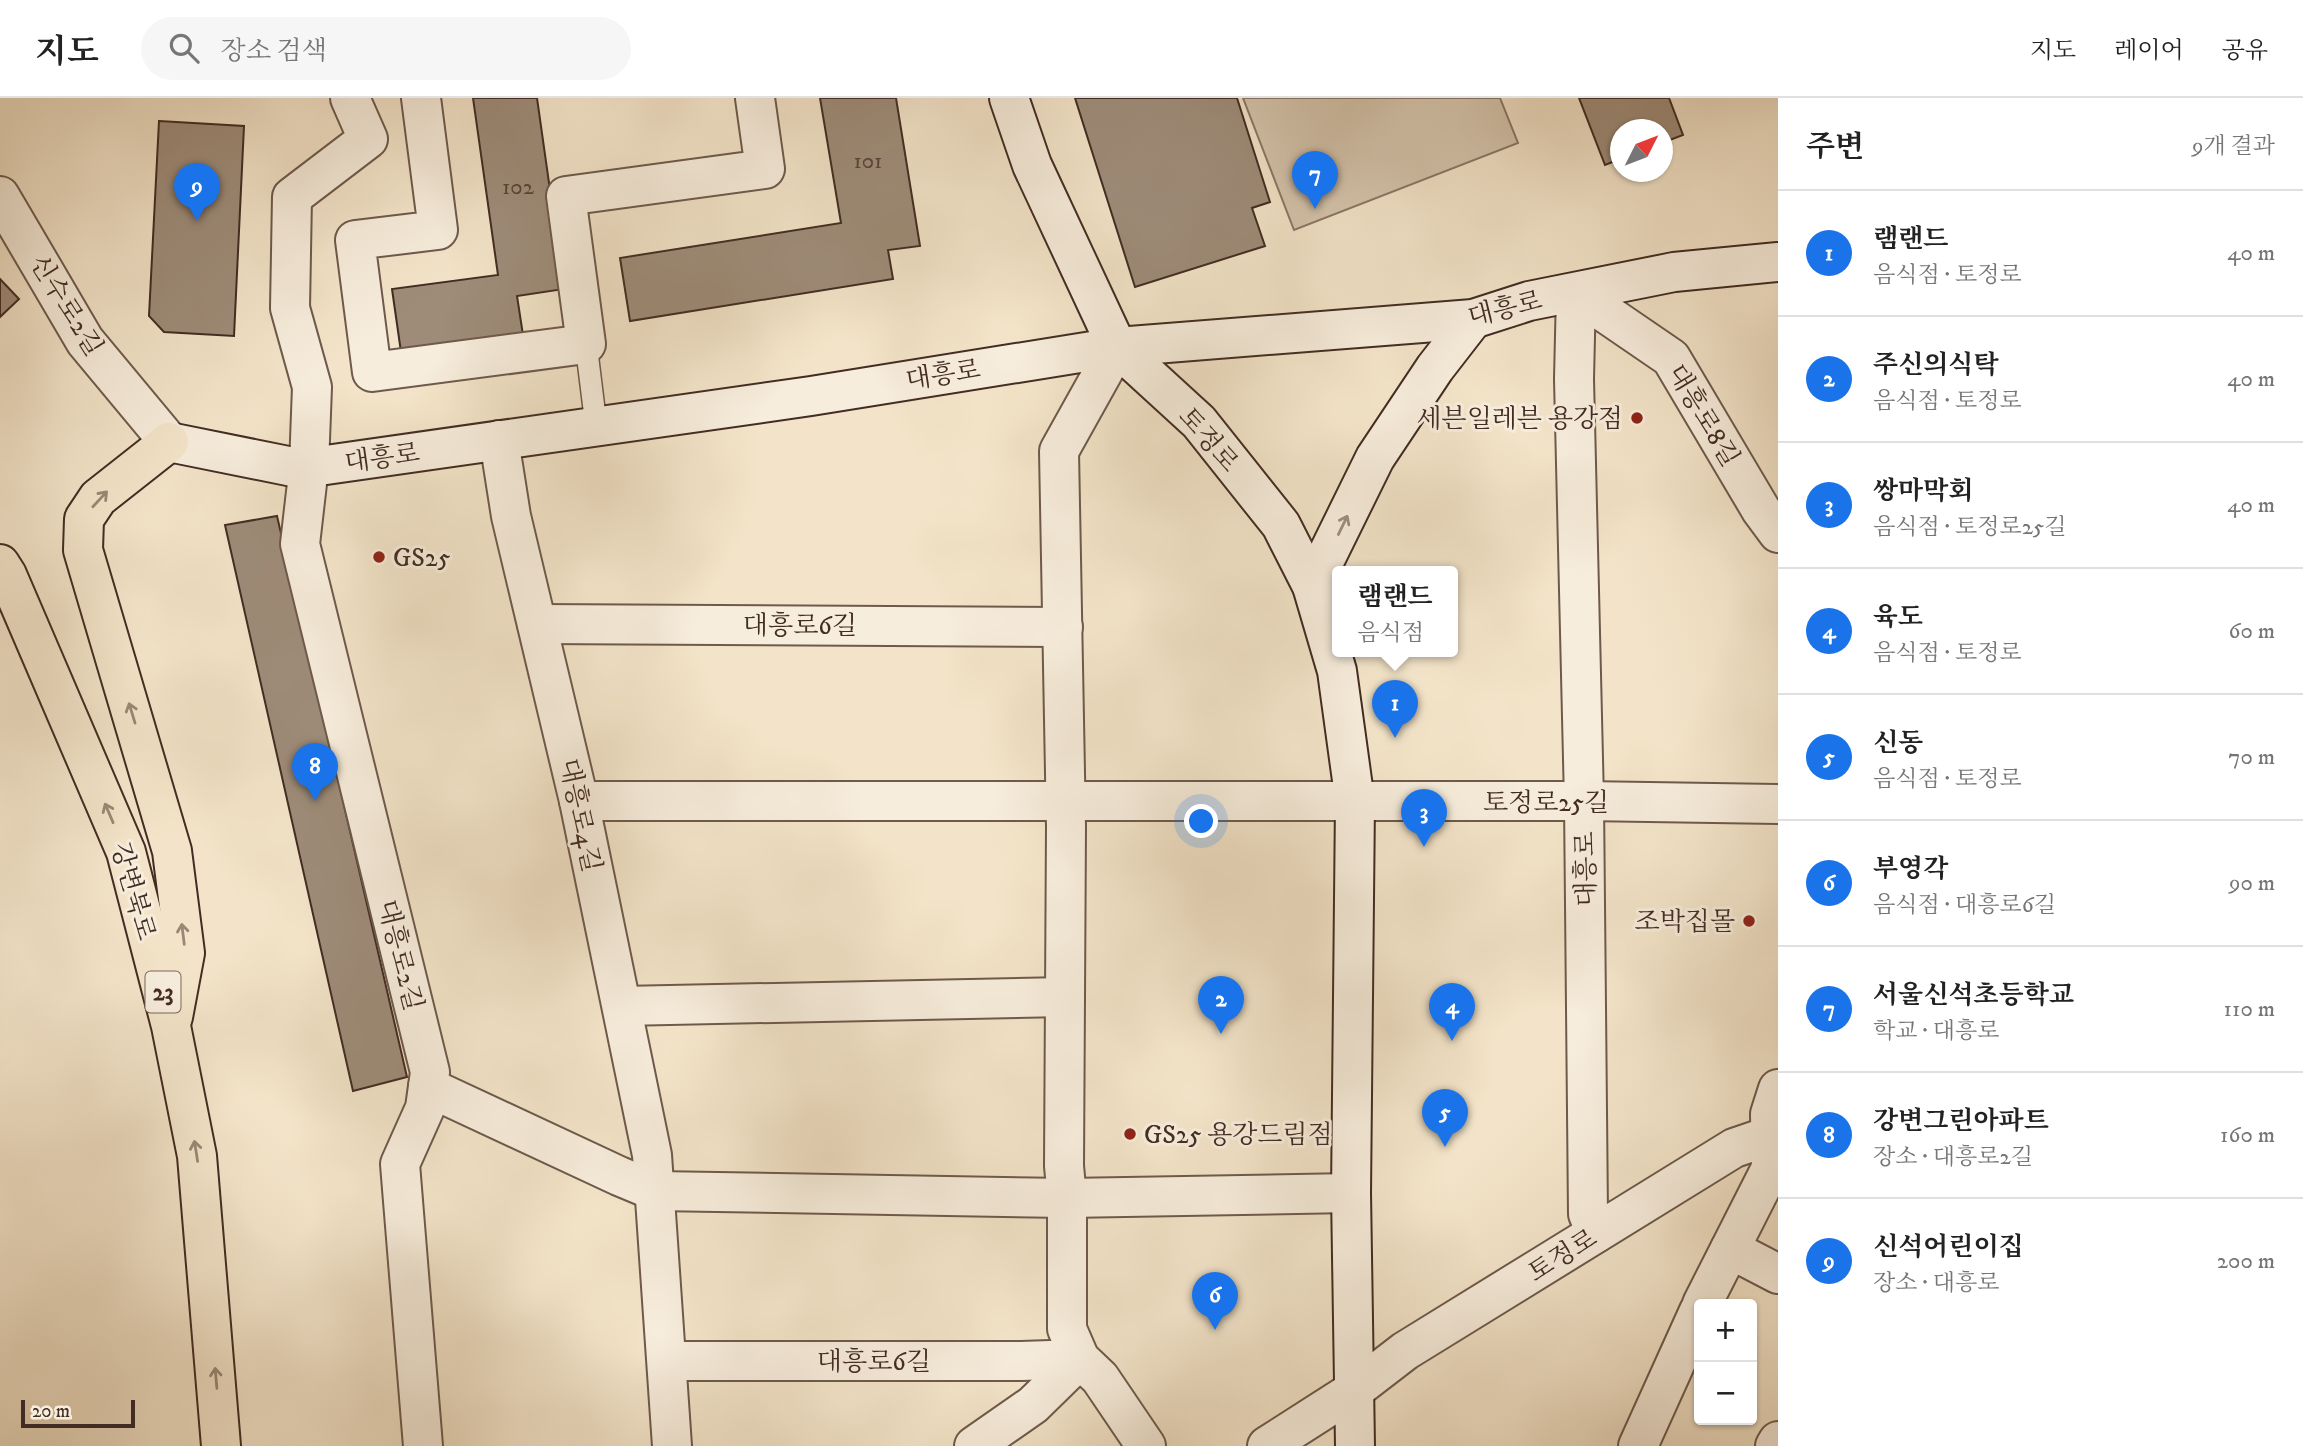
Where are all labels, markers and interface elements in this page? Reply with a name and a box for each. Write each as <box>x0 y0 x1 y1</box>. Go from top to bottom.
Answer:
search box <box>141 17 631 80</box>
icon: search <box>165 29 203 67</box>
text: 지도 <box>35 32 99 73</box>
text: 장소 검색 <box>221 35 327 68</box>
text: 지도 <box>2030 36 2076 66</box>
text: 레이어 <box>2114 36 2184 66</box>
text: 공유 <box>2222 36 2268 66</box>
north arrow <box>1610 119 1673 182</box>
text: 주변 <box>1806 129 1864 166</box>
text: 9개 결과 <box>2192 132 2275 161</box>
house number: 101 <box>853 147 883 176</box>
pin: 7 <box>1292 151 1338 209</box>
pin: 9 <box>174 163 220 221</box>
house number: 102 <box>502 173 535 202</box>
text: 램랜드 <box>1873 223 1948 256</box>
text: 1 <box>1825 239 1833 268</box>
text: 40 m <box>2227 239 2275 268</box>
street label: 신수로2길 <box>22 249 110 363</box>
text: 음식점 · 토정로 <box>1873 261 2022 290</box>
street label: 대흥로 <box>1465 284 1546 335</box>
text: 주신의식탁 <box>1873 349 1999 382</box>
street label: 대흥로 <box>903 353 983 398</box>
street label: 대흥로8길 <box>1659 359 1746 473</box>
text: 2 <box>1823 365 1835 394</box>
text: 40 m <box>2227 365 2275 394</box>
text: 음식점 · 토정로 <box>1873 387 2022 416</box>
street label: 토정로 <box>1171 401 1245 479</box>
place label: 세븐일레븐 용강점 <box>1416 403 1623 436</box>
marker: 세븐일레븐 용강점 <box>1629 410 1645 426</box>
street label: 대흥로 <box>343 437 422 480</box>
text: 쌍마막회 <box>1873 475 1973 508</box>
one-way arrow <box>92 491 109 508</box>
text: 3 <box>1825 491 1833 520</box>
text: 40 m <box>2227 491 2275 520</box>
text: 음식점 · 토정로25길 <box>1873 513 2067 542</box>
one-way arrow <box>1336 515 1350 536</box>
place label: GS25 <box>393 542 450 575</box>
marker: GS25 <box>371 549 387 565</box>
popup <box>1332 566 1458 657</box>
text: 램랜드 <box>1357 581 1433 614</box>
text: 육도 <box>1873 601 1923 634</box>
street label: 대흥로6길 <box>743 610 857 643</box>
text: 4 <box>1822 617 1836 646</box>
text: 60 m <box>2228 617 2275 646</box>
text: 음식점 <box>1357 619 1424 648</box>
text: 음식점 · 토정로 <box>1873 639 2022 668</box>
pin: 1 <box>1372 680 1418 738</box>
one-way arrow <box>124 703 137 725</box>
text: 신동 <box>1873 727 1923 760</box>
pin: 8 <box>292 743 338 801</box>
text: 5 <box>1823 743 1835 772</box>
text: 70 m <box>2228 743 2275 772</box>
street label: 대흥로4길 <box>551 755 608 875</box>
text: 음식점 · 토정로 <box>1873 765 2022 794</box>
street label: 토정로25길 <box>1483 787 1609 820</box>
pin: 3 <box>1401 789 1447 847</box>
one-way arrow <box>102 803 115 824</box>
your location <box>1184 804 1218 838</box>
street label: 대흥로 <box>1569 831 1604 907</box>
street label: 강변북로 <box>103 839 162 944</box>
text: 부영각 <box>1873 853 1948 886</box>
text: 6 <box>1823 869 1835 898</box>
text: 90 m <box>2229 869 2275 898</box>
text: 음식점 · 대흥로6길 <box>1873 891 2056 920</box>
street label: 대흥로2길 <box>370 896 429 1014</box>
place label: 조박집몰 <box>1635 906 1735 939</box>
marker: 조박집몰 <box>1741 913 1757 929</box>
one-way arrow <box>176 923 189 946</box>
road number: 23 <box>146 972 180 1012</box>
pin: 2 <box>1198 976 1244 1034</box>
text: 서울신석초등학교 <box>1873 979 2074 1012</box>
pin: 4 <box>1429 983 1475 1041</box>
text: 7 <box>1823 995 1835 1024</box>
text: 110 m <box>2224 995 2275 1024</box>
text: 학교 · 대흥로 <box>1873 1017 2000 1046</box>
pin: 5 <box>1422 1089 1468 1147</box>
text: 강변그린아파트 <box>1873 1105 2049 1138</box>
place label: GS25 용강드림점 <box>1144 1119 1333 1152</box>
text: 8 <box>1823 1121 1835 1150</box>
text: 160 m <box>2220 1121 2275 1150</box>
marker: GS25 용강드림점 <box>1122 1126 1138 1142</box>
one-way arrow <box>189 1140 202 1163</box>
text: 장소 · 대흥로2길 <box>1873 1143 2033 1172</box>
street label: 토정로 <box>1522 1222 1603 1290</box>
text: 신석어린이집 <box>1873 1231 2024 1264</box>
text: 9 <box>1823 1247 1835 1276</box>
text: 200 m <box>2217 1247 2275 1276</box>
text: 장소 · 대흥로 <box>1873 1269 2000 1298</box>
pin: 6 <box>1192 1272 1238 1330</box>
map controls <box>1694 1299 1757 1425</box>
button: + <box>1694 1299 1757 1362</box>
street label: 대흥로6길 <box>817 1346 931 1379</box>
button: − <box>1694 1362 1757 1425</box>
one-way arrow <box>209 1367 222 1390</box>
scale bar <box>21 1397 135 1429</box>
text: 20 m <box>32 1400 70 1423</box>

